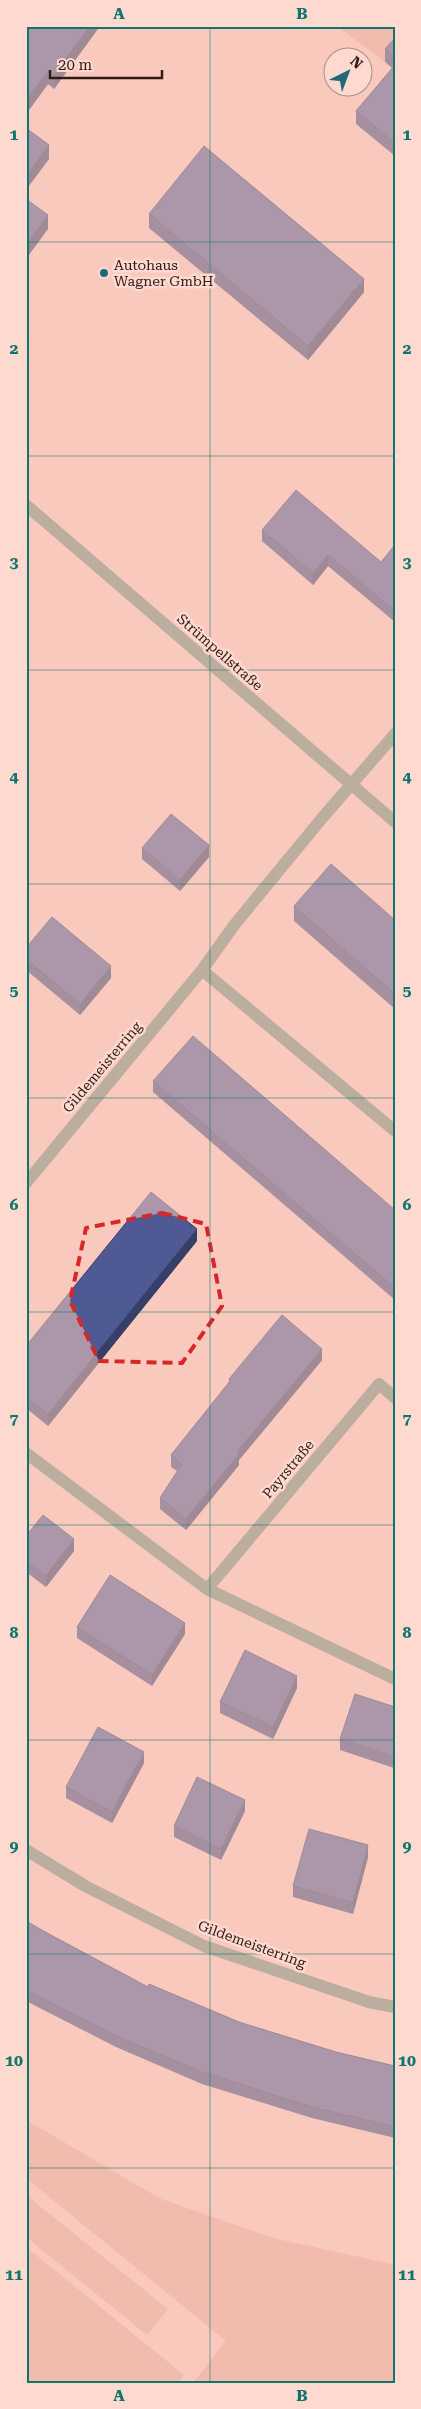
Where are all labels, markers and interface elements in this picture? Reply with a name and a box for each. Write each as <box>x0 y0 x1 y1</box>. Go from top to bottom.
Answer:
text: A <box>113 4 125 23</box>
text: B <box>296 4 308 23</box>
scale bar <box>50 48 162 80</box>
north arrow <box>324 48 374 98</box>
text: N <box>347 53 366 72</box>
text: 20 m <box>58 56 93 74</box>
text: 1 <box>10 125 19 144</box>
text: 1 <box>403 125 412 144</box>
place label: Autohaus Wagner GmbH <box>114 257 214 289</box>
marker: Autohaus Wagner GmbH <box>98 267 110 279</box>
text: 2 <box>10 339 19 358</box>
text: 2 <box>403 339 412 358</box>
text: 3 <box>10 553 19 572</box>
text: 3 <box>403 553 412 572</box>
street label: Strümpellstraße <box>174 611 266 694</box>
text: 4 <box>10 767 19 786</box>
text: 4 <box>403 767 412 786</box>
text: 5 <box>10 981 19 1000</box>
text: 5 <box>403 981 412 1000</box>
street label: Gildemeisterring <box>59 1018 145 1116</box>
text: 6 <box>10 1195 19 1214</box>
text: 6 <box>403 1195 412 1214</box>
text: 7 <box>10 1409 19 1428</box>
text: 7 <box>403 1409 412 1428</box>
street label: Payrstraße <box>259 1436 317 1501</box>
text: 8 <box>10 1623 19 1642</box>
text: 8 <box>403 1623 412 1642</box>
text: 9 <box>10 1837 19 1856</box>
text: 9 <box>403 1837 412 1856</box>
street label: Gildemeisterring <box>196 1917 308 1971</box>
text: 10 <box>5 2051 23 2070</box>
text: 10 <box>398 2051 416 2070</box>
text: 11 <box>5 2265 23 2284</box>
text: 11 <box>398 2265 416 2284</box>
text: A <box>113 2386 125 2405</box>
text: B <box>296 2386 308 2405</box>

